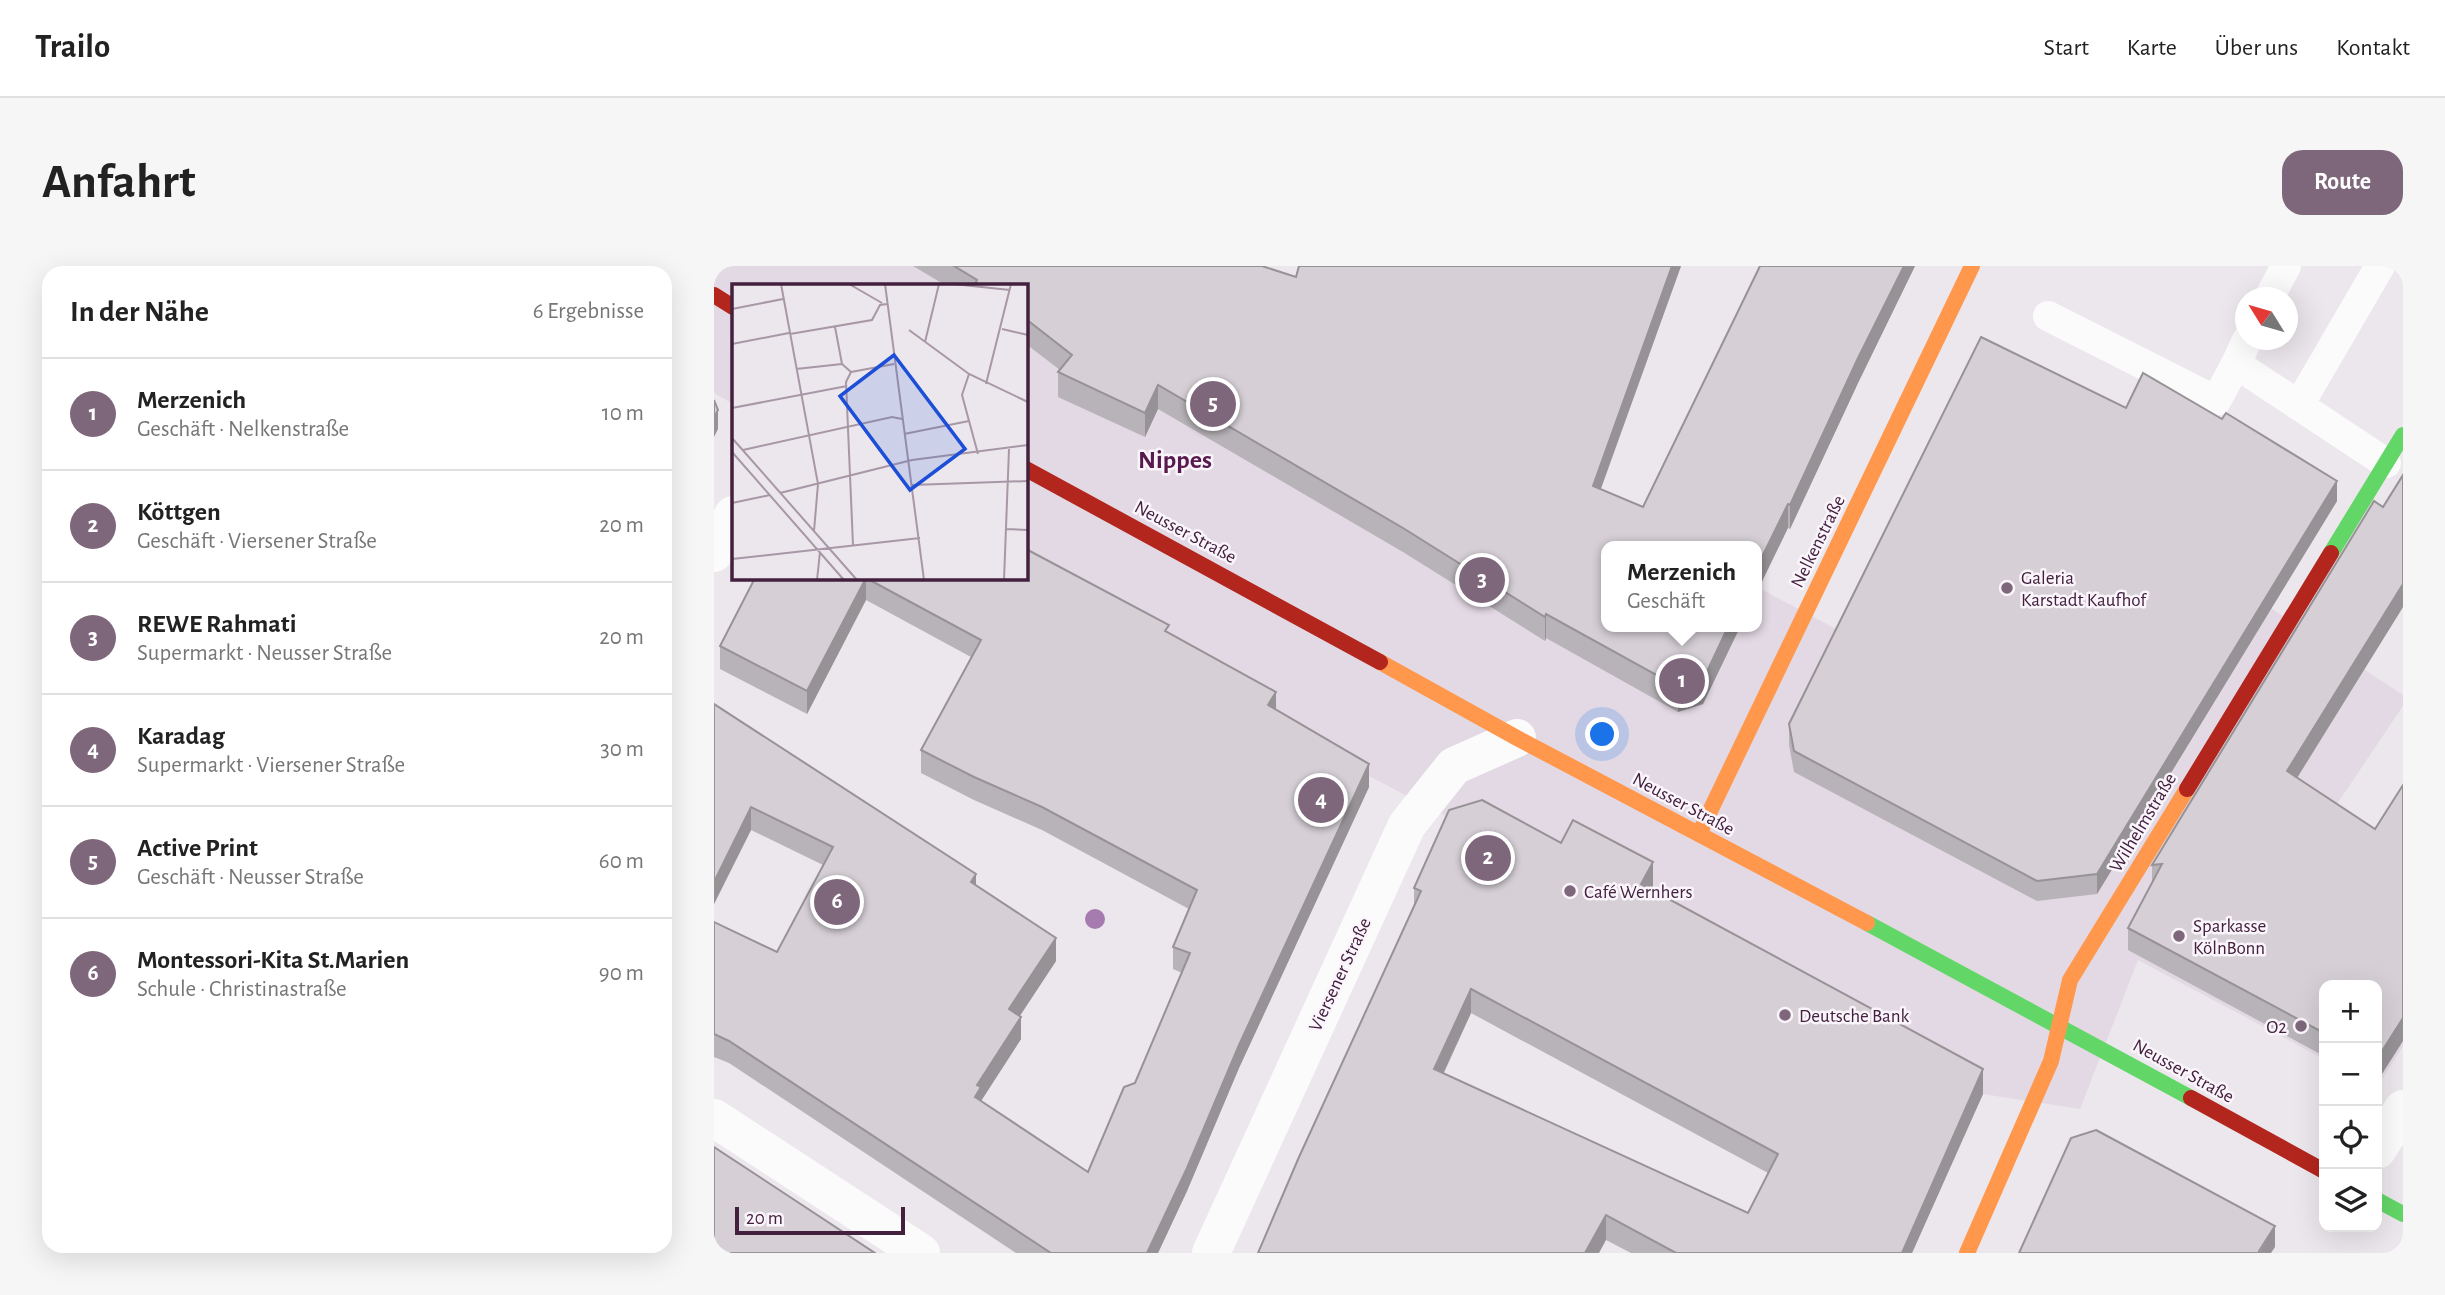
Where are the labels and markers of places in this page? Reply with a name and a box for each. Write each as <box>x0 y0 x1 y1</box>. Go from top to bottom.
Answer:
pin: 5 <box>1190 378 1236 430</box>
pin: 3 <box>1459 554 1505 606</box>
place label: Galeria Karstadt Kaufhof <box>2021 569 2147 610</box>
marker: Galeria Karstadt Kaufhof <box>1999 580 2015 596</box>
pin: 1 <box>1659 655 1705 707</box>
pin: 4 <box>1298 774 1344 826</box>
pin: 2 <box>1465 832 1511 884</box>
pin: 6 <box>814 876 860 928</box>
marker: Café Wernhers <box>1562 883 1578 899</box>
place label: Café Wernhers <box>1584 883 1692 902</box>
place label: Sparkasse KölnBonn <box>2193 917 2266 958</box>
marker: Sparkasse KölnBonn <box>2171 928 2187 944</box>
marker: Deutsche Bank <box>1777 1007 1793 1023</box>
place label: Deutsche Bank <box>1799 1007 1909 1026</box>
place label: O2 <box>2266 1018 2287 1037</box>
marker: O2 <box>2293 1018 2309 1034</box>

